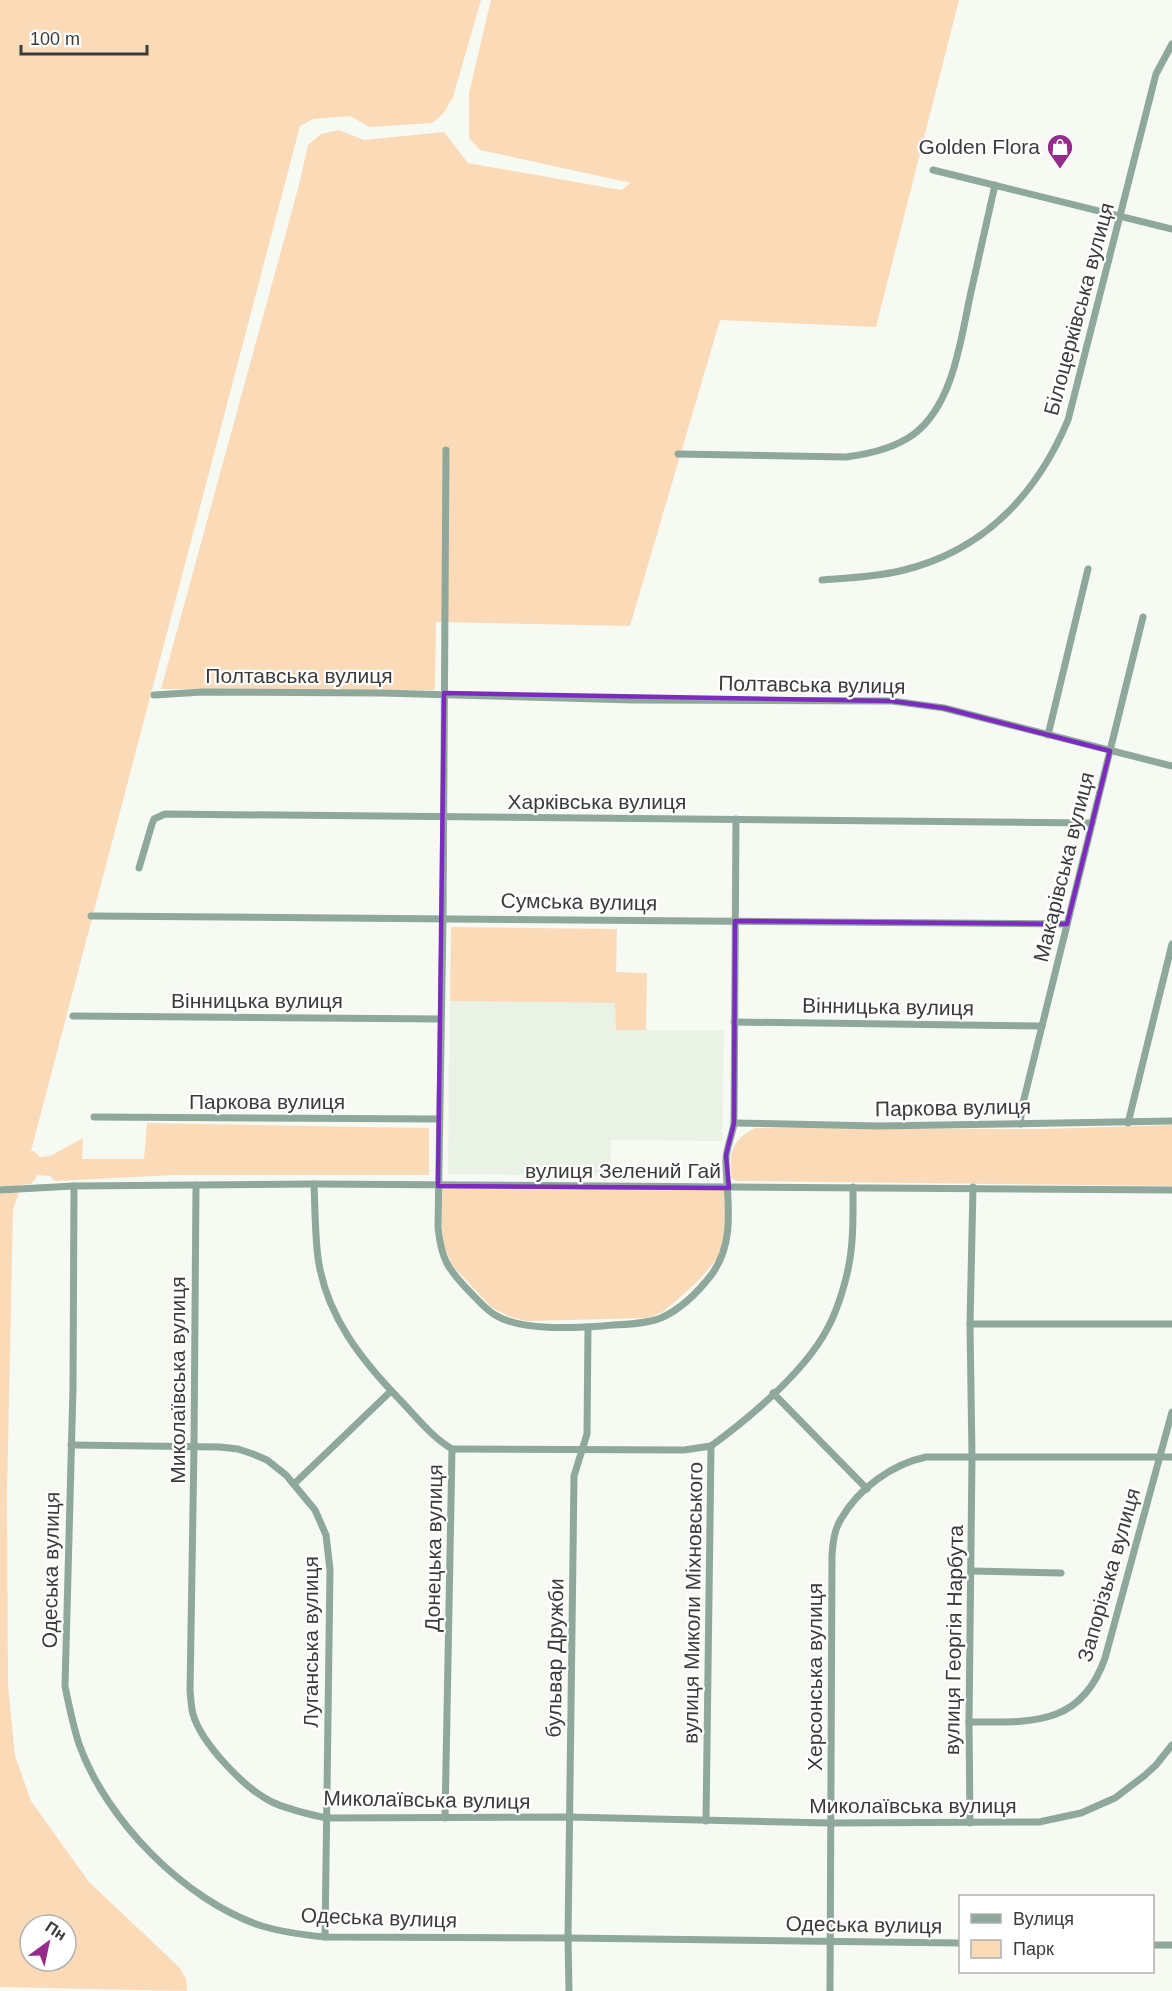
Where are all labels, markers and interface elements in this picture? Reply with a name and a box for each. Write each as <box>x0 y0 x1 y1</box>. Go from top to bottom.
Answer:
scale bar <box>21 18 147 56</box>
text: 100 m <box>30 29 80 49</box>
shop icon: Golden Flora <box>1045 132 1075 170</box>
place label: Golden Flora <box>919 135 1040 158</box>
street label: Білоцерківська вулиця <box>1039 200 1118 418</box>
street label: Полтавська вулиця <box>205 664 393 687</box>
street label: Полтавська вулиця <box>718 671 906 698</box>
street label: Макарівська вулиця <box>1029 770 1098 964</box>
street label: Харківська вулиця <box>508 790 686 813</box>
street label: Сумська вулиця <box>501 889 657 914</box>
street label: Вінницька вулиця <box>171 989 343 1012</box>
street label: Вінницька вулиця <box>802 994 974 1019</box>
street label: Паркова вулиця <box>189 1090 345 1113</box>
street label: Паркова вулиця <box>875 1095 1031 1120</box>
street label: вулиця Зелений Гай <box>525 1159 721 1182</box>
street label: Миколаївська вулиця <box>166 1276 189 1484</box>
street label: вулиця Миколи Міхновського <box>679 1462 706 1744</box>
street label: Донецька вулиця <box>421 1464 446 1632</box>
street label: Запорізька вулиця <box>1073 1485 1144 1664</box>
street label: Одеська вулиця <box>38 1492 63 1648</box>
street label: вулиця Георгія Нарбута <box>940 1524 967 1755</box>
street label: Луганська вулиця <box>299 1556 322 1728</box>
street label: бульвар Дружби <box>542 1578 567 1738</box>
street label: Херсонська вулиця <box>803 1583 826 1771</box>
street label: Миколаївська вулиця <box>323 1786 531 1813</box>
street label: Миколаївська вулиця <box>809 1794 1017 1817</box>
legend <box>959 1895 1154 1973</box>
street label: Одеська вулиця <box>300 1903 458 1932</box>
text: Вулиця <box>1013 1909 1074 1929</box>
street label: Одеська вулиця <box>786 1912 942 1937</box>
north arrow <box>18 1913 78 1973</box>
text: Пн <box>42 1918 69 1944</box>
text: Парк <box>1013 1939 1054 1959</box>

